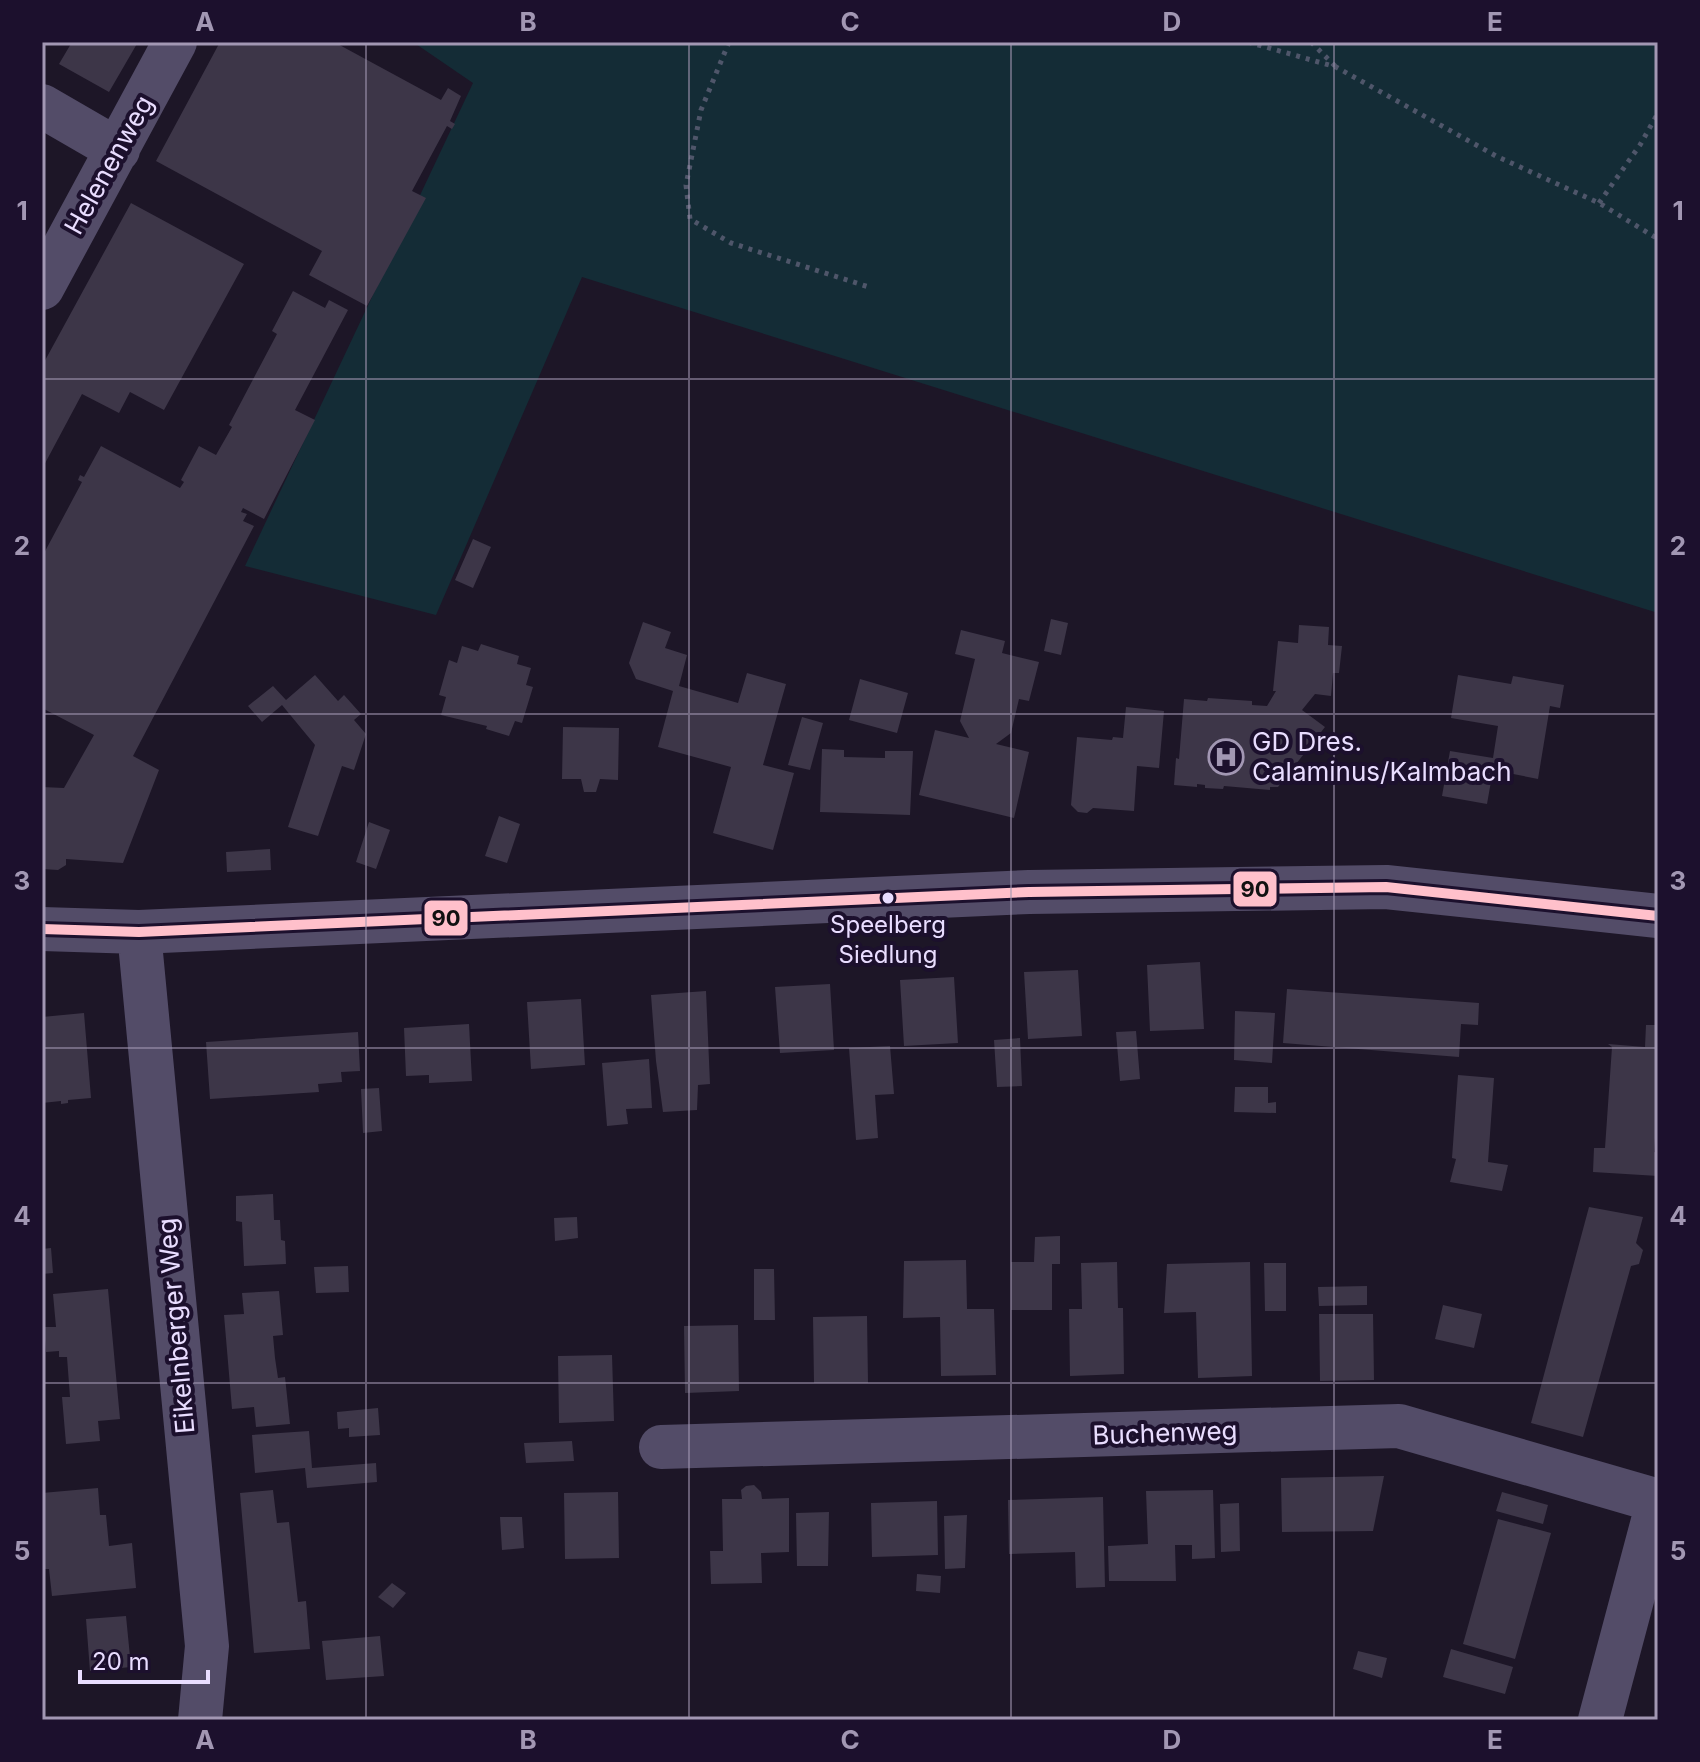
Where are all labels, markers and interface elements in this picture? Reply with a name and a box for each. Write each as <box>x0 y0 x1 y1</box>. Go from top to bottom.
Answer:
text: A <box>195 6 215 37</box>
text: B <box>519 6 537 37</box>
text: C <box>840 6 860 37</box>
text: D <box>1163 6 1181 37</box>
text: E <box>1487 6 1503 37</box>
street label: Helenenweg <box>58 90 159 240</box>
text: 1 <box>16 195 28 226</box>
text: 1 <box>1672 195 1684 226</box>
text: 2 <box>14 530 30 561</box>
text: 2 <box>1670 530 1686 561</box>
place label: GD Dres. Calaminus/Kalmbach <box>1252 726 1512 787</box>
hospital icon: GD Dres. Calaminus/Kalmbach <box>1207 738 1245 776</box>
text: 3 <box>14 865 30 896</box>
text: 3 <box>1670 865 1686 896</box>
line badge: 90 <box>1232 870 1278 908</box>
text: 90 <box>1240 876 1270 902</box>
marker: Speelberg Siedlung <box>880 890 896 906</box>
line badge: 90 <box>423 899 469 937</box>
text: 90 <box>431 905 461 931</box>
place label: Speelberg Siedlung <box>830 910 946 969</box>
text: 4 <box>13 1200 31 1231</box>
text: 4 <box>1669 1200 1687 1231</box>
street label: Eikelnberger Weg <box>151 1217 200 1435</box>
street label: Buchenweg <box>1092 1414 1238 1451</box>
text: 5 <box>14 1535 30 1566</box>
text: 5 <box>1670 1535 1686 1566</box>
scale bar <box>80 1634 208 1684</box>
text: 20 m <box>92 1647 150 1676</box>
text: A <box>195 1724 215 1755</box>
text: B <box>519 1724 537 1755</box>
text: C <box>840 1724 860 1755</box>
text: D <box>1163 1724 1181 1755</box>
text: E <box>1487 1724 1503 1755</box>

